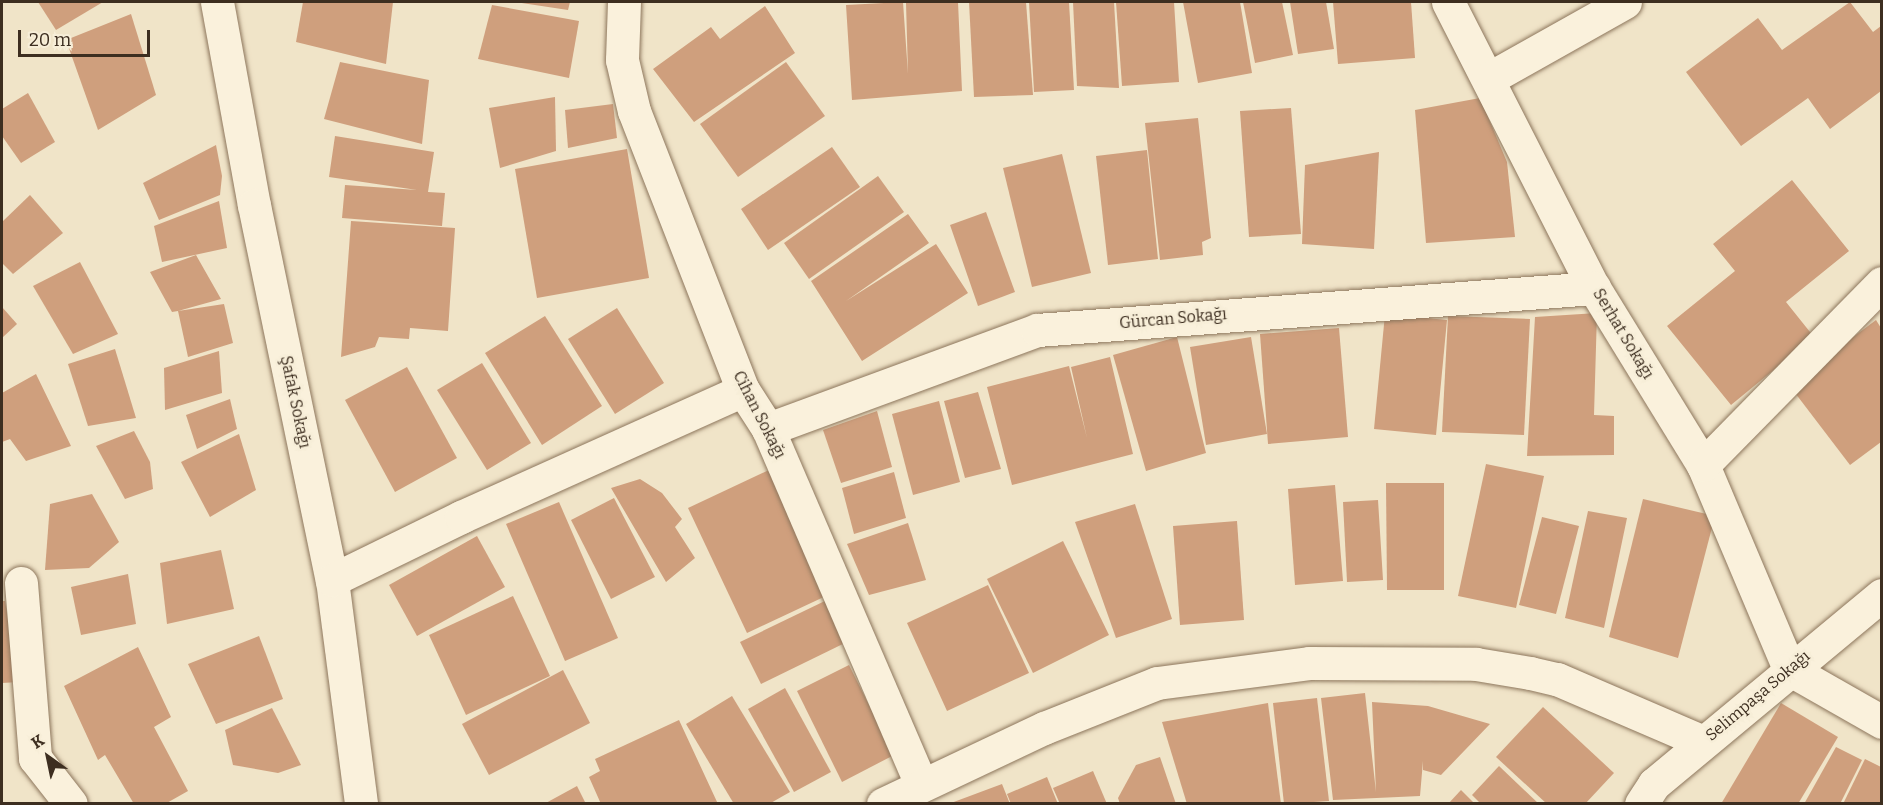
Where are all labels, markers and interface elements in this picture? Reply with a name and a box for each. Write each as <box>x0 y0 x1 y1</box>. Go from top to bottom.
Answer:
scale bar <box>21 18 153 56</box>
text: 20 m <box>29 29 71 51</box>
street label: Serhat Sokağı <box>1588 285 1658 383</box>
street label: Gürcan Sokağı <box>1119 305 1227 333</box>
street label: Şafak Sokağı <box>276 354 314 450</box>
street label: Cihan Sokağı <box>729 368 789 462</box>
street label: Selimpaşa Sokağı <box>1702 647 1814 745</box>
north arrow <box>18 727 78 787</box>
text: K <box>28 730 48 753</box>

